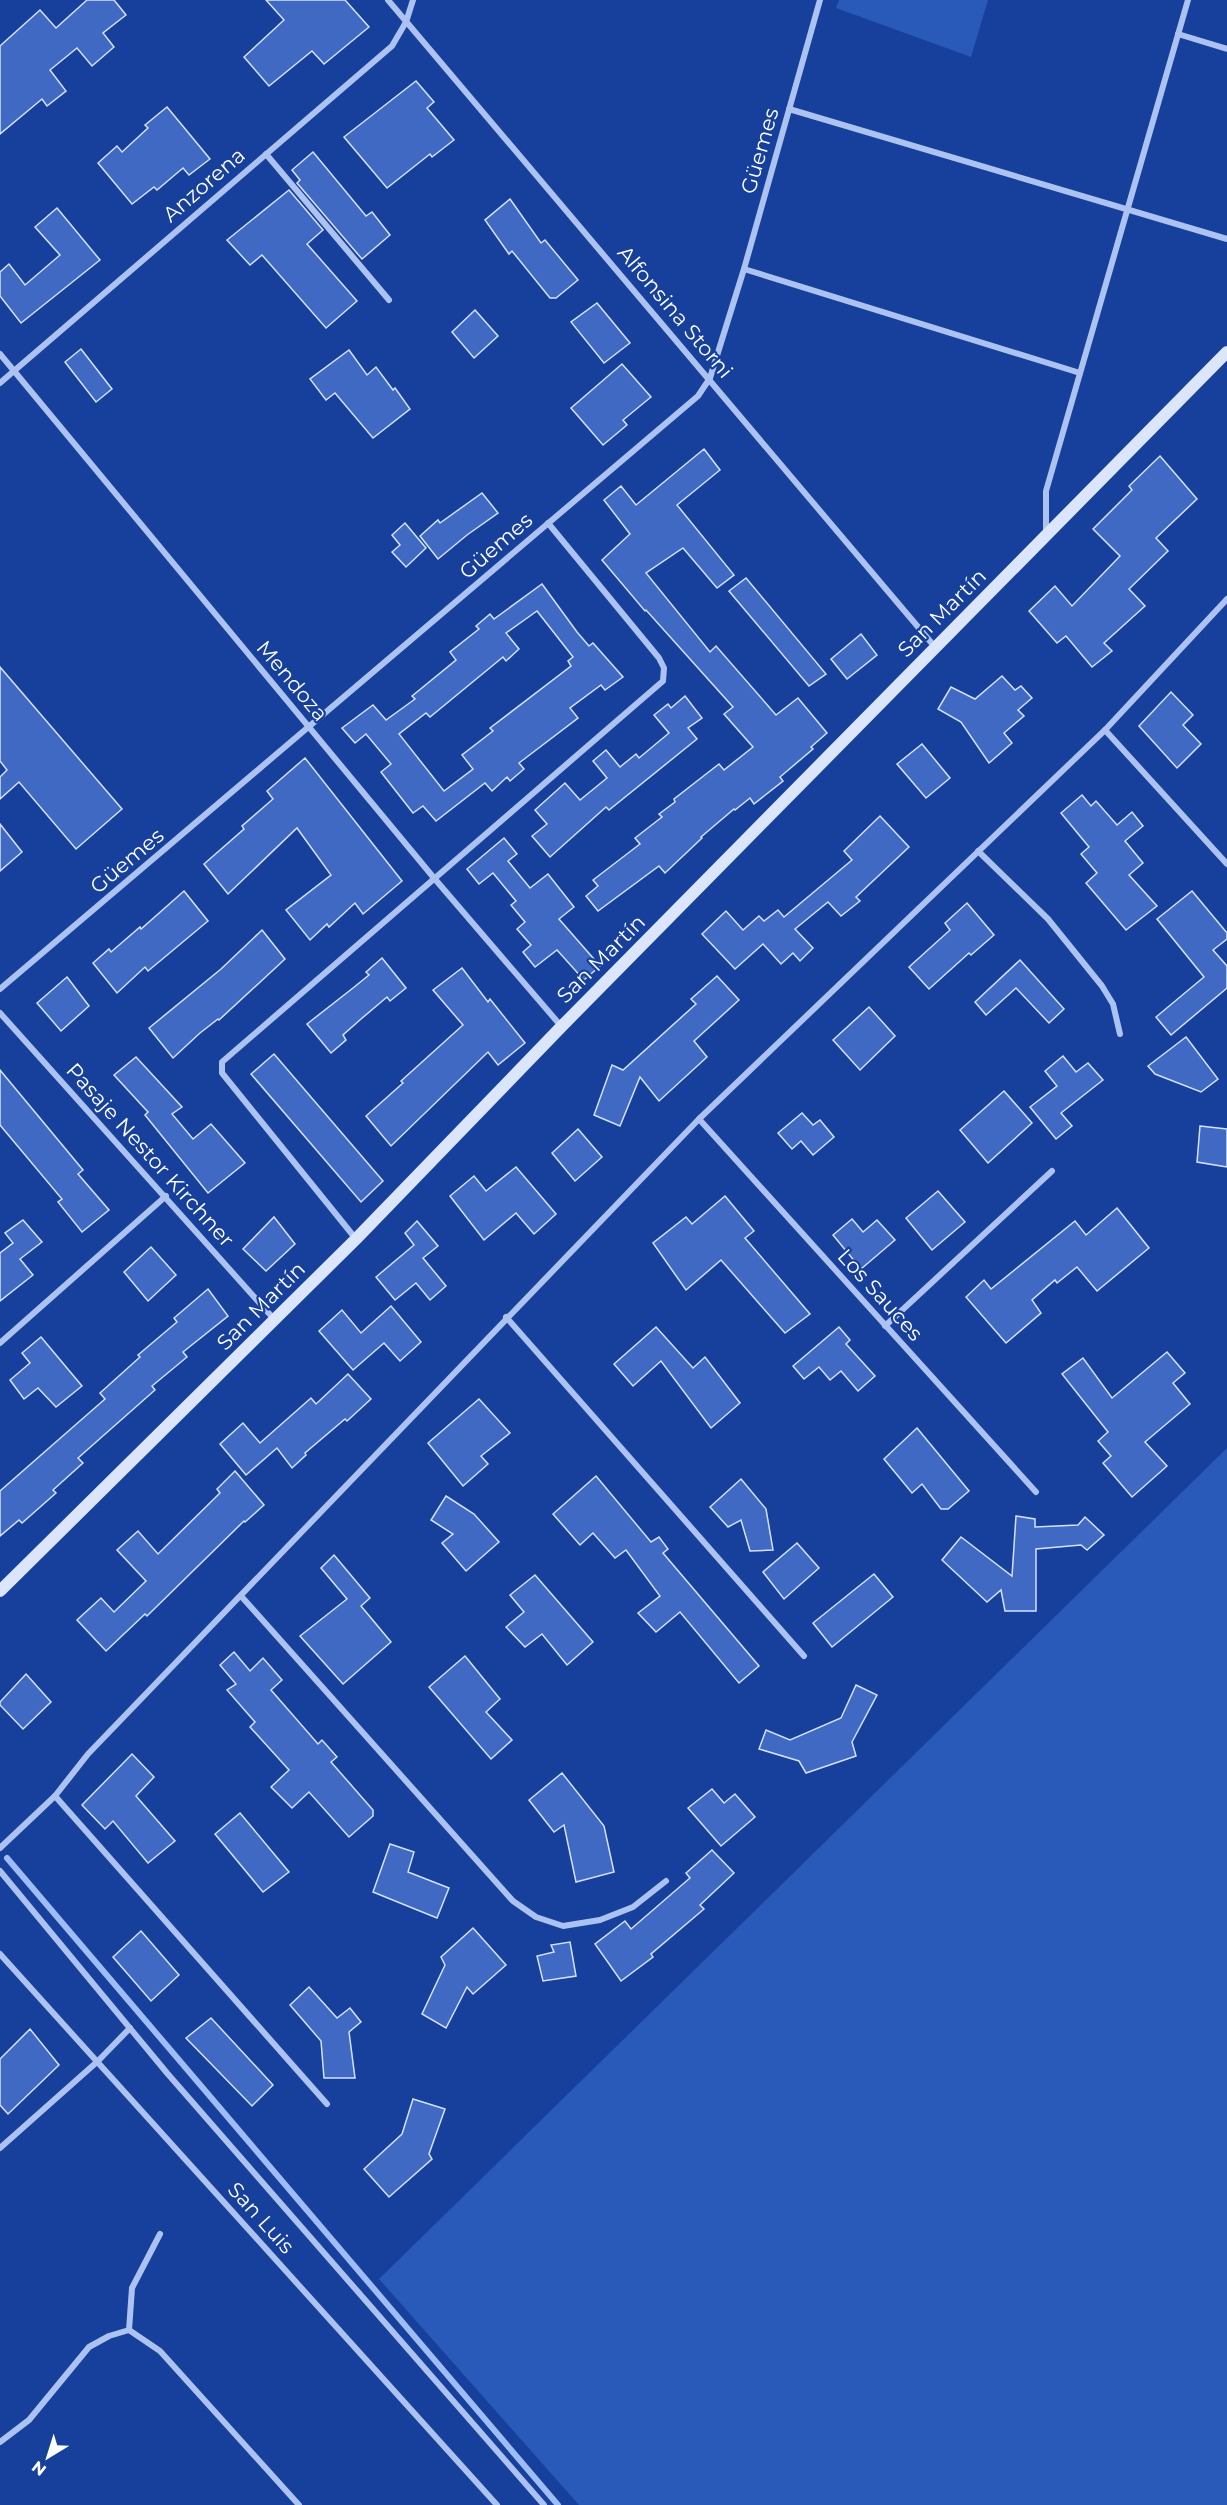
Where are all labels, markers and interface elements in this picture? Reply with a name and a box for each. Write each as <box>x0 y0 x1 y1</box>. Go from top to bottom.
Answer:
street label: Güemes <box>735 105 784 197</box>
street label: Anzorena <box>158 142 250 227</box>
street label: Alfonsina Storni <box>613 240 738 383</box>
street label: Güemes <box>454 507 537 584</box>
street label: San Martín <box>892 563 991 662</box>
street label: Mendoza <box>252 635 333 726</box>
street label: Güemes <box>85 823 169 899</box>
street label: San Martín <box>551 909 650 1008</box>
street label: Pasaje Nestor Kirchner <box>61 1058 240 1252</box>
street label: Los Sauces <box>833 1244 928 1346</box>
street label: San Martín <box>211 1256 310 1355</box>
street label: San Luis <box>223 2177 300 2258</box>
north arrow <box>18 2427 78 2487</box>
text: N <box>28 2457 50 2480</box>

